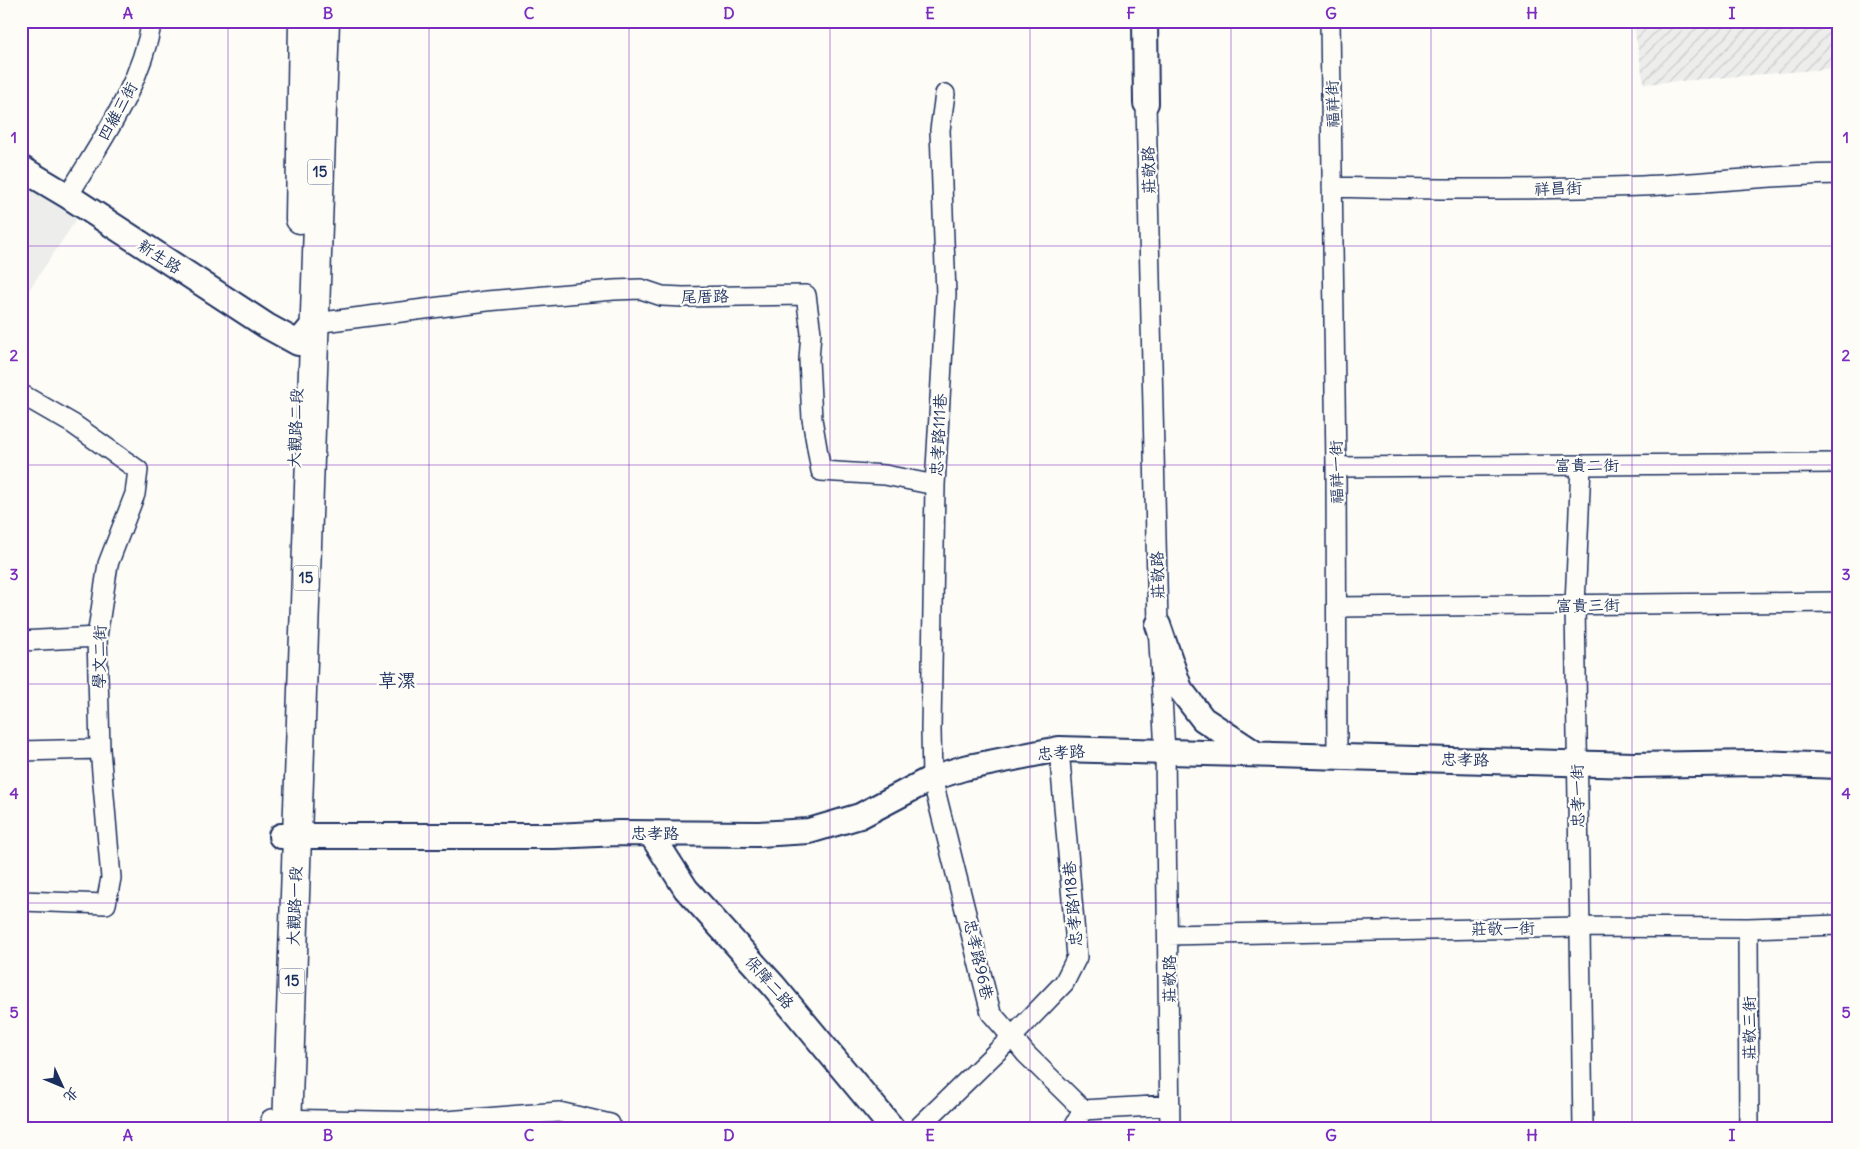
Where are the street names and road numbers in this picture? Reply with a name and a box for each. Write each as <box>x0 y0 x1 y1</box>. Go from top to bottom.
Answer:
street label: 四維三街 <box>93 78 141 144</box>
street label: 福祥街 <box>1322 80 1342 128</box>
street label: 莊敬路 <box>1138 146 1158 194</box>
road number: 15 <box>308 160 332 184</box>
street label: 祥昌街 <box>1534 177 1582 199</box>
street label: 新生路 <box>134 235 186 277</box>
street label: 尾厝路 <box>681 286 729 306</box>
street label: 大觀路二段 <box>284 388 306 468</box>
street label: 忠孝路111巷 <box>926 393 950 477</box>
street label: 福祥一街 <box>1325 440 1347 504</box>
street label: 富貴二街 <box>1555 455 1619 475</box>
street label: 莊敬路 <box>1147 551 1167 599</box>
road number: 15 <box>294 566 318 590</box>
street label: 富貴三街 <box>1556 594 1620 616</box>
street label: 學文二街 <box>88 625 110 689</box>
street label: 忠孝路 <box>1036 740 1086 764</box>
street label: 忠孝路 <box>1441 749 1489 769</box>
street label: 忠孝一街 <box>1566 764 1588 828</box>
street label: 忠孝路 <box>631 823 679 843</box>
street label: 忠孝路118巷 <box>1058 860 1086 948</box>
street label: 大觀路一段 <box>283 866 305 946</box>
street label: 忠孝路96巷 <box>960 917 998 1001</box>
street label: 莊敬一街 <box>1471 917 1535 939</box>
street label: 保障二路 <box>741 951 799 1013</box>
street label: 莊敬路 <box>1159 955 1179 1003</box>
road number: 15 <box>280 968 304 994</box>
street label: 莊敬三街 <box>1739 996 1759 1060</box>

